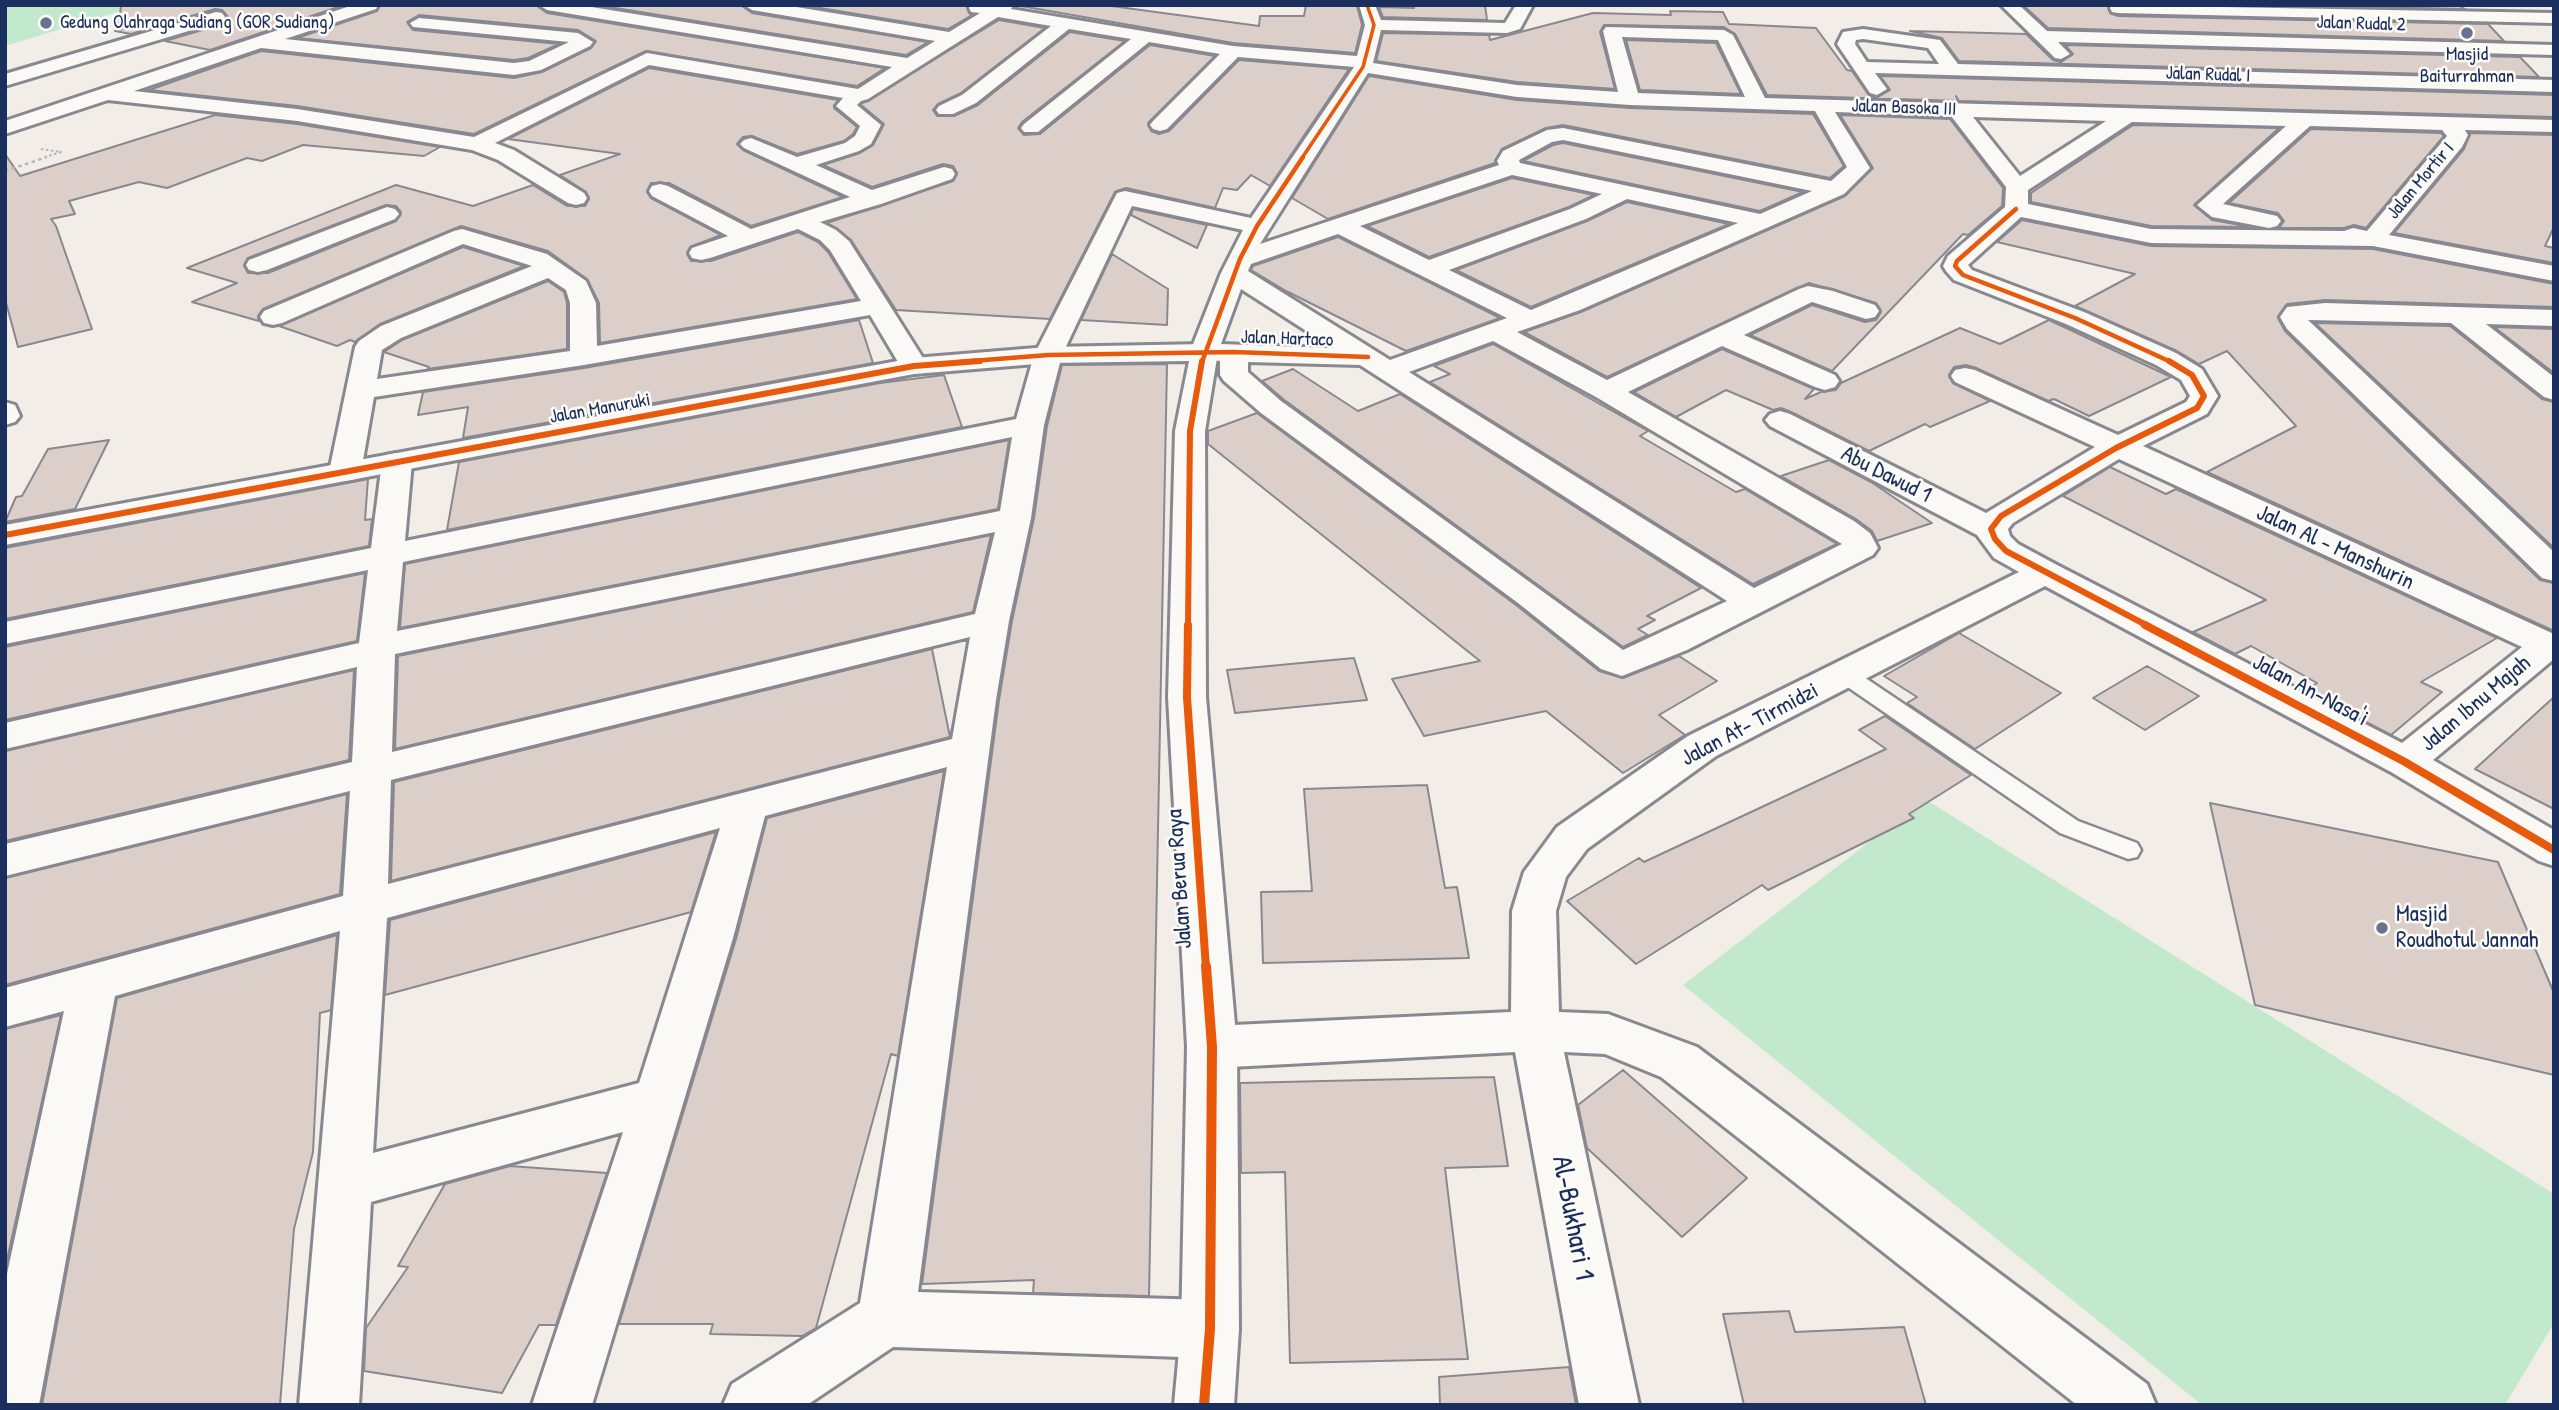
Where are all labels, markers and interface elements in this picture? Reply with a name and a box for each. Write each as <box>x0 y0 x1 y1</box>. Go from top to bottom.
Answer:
street label: Jalan Rudal 2 <box>2316 11 2406 37</box>
place label: Gedung Olahraga Sudiang (GOR Sudiang) <box>60 12 334 34</box>
marker: Gedung Olahraga Sudiang (GOR Sudiang) <box>38 15 54 31</box>
marker: Masjid Baiturrahman <box>2459 25 2475 41</box>
place label: Masjid Baiturrahman <box>2420 44 2514 88</box>
street label: Jalan Rudal I <box>2165 62 2251 88</box>
street label: Jalan Basoka III <box>1851 95 1957 121</box>
street label: Jalan Mortir I <box>2382 138 2460 224</box>
street label: Jalan Hartaco <box>1240 326 1334 352</box>
street label: Jalan Manuruki <box>548 389 652 429</box>
street label: Abu Dawud 1 <box>1836 441 1936 509</box>
street label: Jalan Al - Manshurin <box>2252 499 2418 597</box>
street label: Jalan An-Nasa'i <box>2247 649 2373 733</box>
street label: Jalan Ibnu Majah <box>2415 650 2537 758</box>
street label: Jalan At- Tirmidzi <box>1677 677 1823 773</box>
street label: Jalan Berua Raya <box>1161 808 1199 950</box>
place label: Masjid Roudhotul Jannah <box>2396 901 2538 955</box>
marker: Masjid Roudhotul Jannah <box>2374 920 2390 936</box>
street label: Al-Bukhari 1 <box>1544 1153 1600 1283</box>

